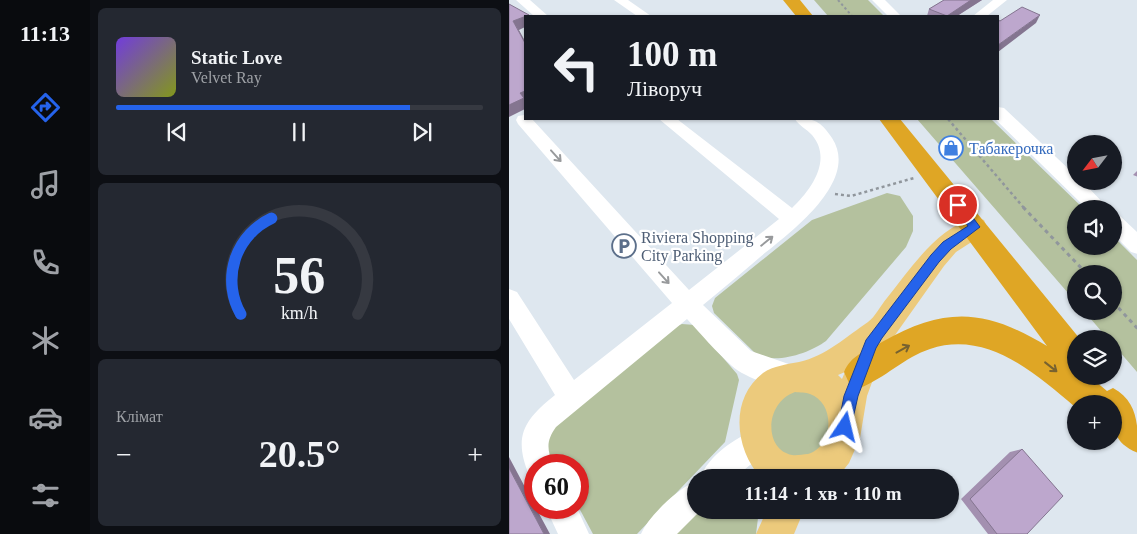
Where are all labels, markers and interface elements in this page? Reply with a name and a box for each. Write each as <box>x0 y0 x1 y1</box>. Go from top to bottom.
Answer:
text: 11:13 <box>20 21 70 46</box>
icon: left <box>544 35 609 100</box>
text: 100 m <box>627 35 717 74</box>
text: Static Love <box>191 47 282 68</box>
text: Velvet Ray <box>191 69 262 86</box>
text: Ліворуч <box>627 76 702 101</box>
icon: directions <box>28 90 63 125</box>
icon: previous <box>163 118 191 146</box>
icon: pause <box>285 118 313 146</box>
icon: next <box>408 118 436 146</box>
shop icon: Табакерочка <box>938 135 964 161</box>
north arrow <box>1067 135 1121 190</box>
map controls <box>1067 135 1122 450</box>
place label: Табакерочка <box>969 140 1053 158</box>
one-way arrow <box>550 150 562 163</box>
icon: music <box>28 167 63 202</box>
pin <box>937 184 979 226</box>
icon: arrive <box>944 191 972 219</box>
button: sound <box>1067 200 1122 255</box>
place label: Riviera Shopping City Parking <box>641 229 753 265</box>
parking icon: Riviera Shopping City Parking <box>611 233 637 259</box>
one-way arrow <box>760 235 773 246</box>
icon: phone <box>28 245 63 280</box>
text: 56 <box>274 247 326 304</box>
button: search <box>1067 265 1122 320</box>
one-way arrow <box>658 271 670 284</box>
text: km/h <box>281 303 318 323</box>
icon: climate <box>28 323 63 358</box>
button: layers <box>1067 330 1122 385</box>
one-way arrow <box>895 344 910 354</box>
one-way arrow <box>1044 362 1057 373</box>
button: + <box>1067 395 1122 450</box>
icon: car <box>28 400 63 435</box>
position arrow <box>818 400 870 452</box>
text: Клімат <box>116 408 163 425</box>
text: 20.5° <box>259 433 340 475</box>
text: − <box>116 439 132 470</box>
text: + <box>467 439 483 470</box>
speed limit sign: 60 <box>524 454 589 519</box>
icon: filters <box>28 478 63 513</box>
text: 11:14 · 1 хв · 110 m <box>745 483 902 504</box>

